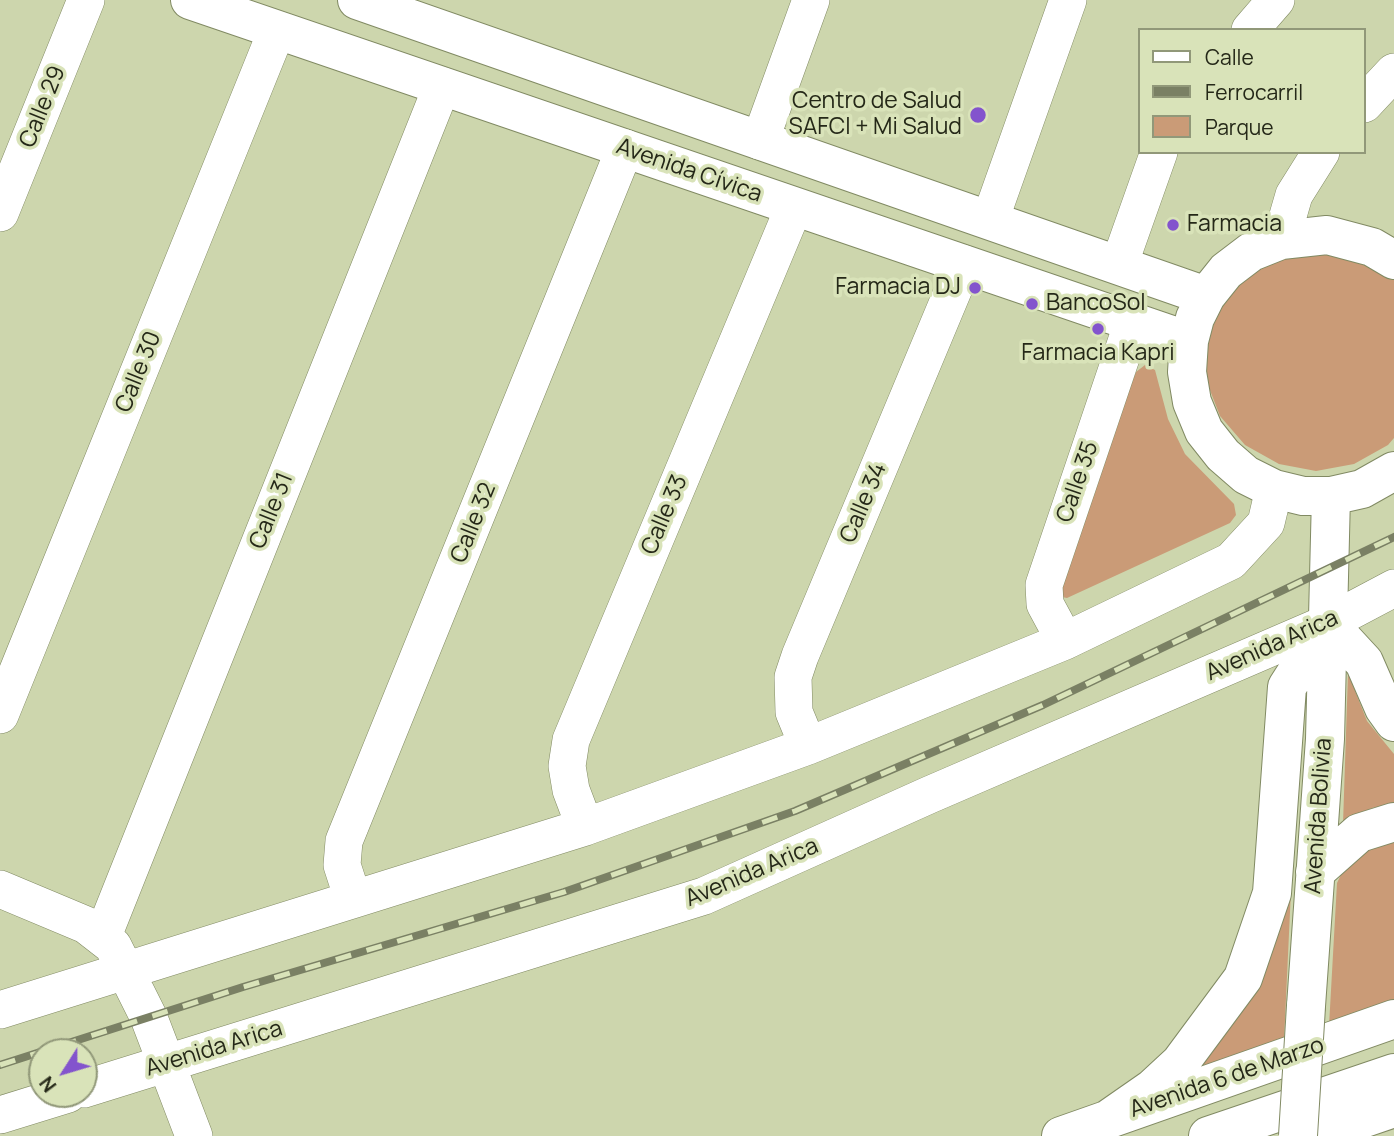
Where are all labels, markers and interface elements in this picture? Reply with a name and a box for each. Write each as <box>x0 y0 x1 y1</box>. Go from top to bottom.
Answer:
legend <box>1138 28 1366 154</box>
text: Calle <box>1205 43 1254 71</box>
street label: Calle 29 <box>14 62 72 152</box>
text: Ferrocarril <box>1205 78 1303 106</box>
place label: Centro de Salud SAFCI + Mi Salud <box>788 88 962 142</box>
marker: Centro de Salud SAFCI + Mi Salud <box>968 105 988 125</box>
text: Parque <box>1205 113 1274 141</box>
street label: Avenida Cívica <box>612 133 766 209</box>
place label: Farmacia <box>1187 211 1282 239</box>
marker: Farmacia <box>1165 217 1181 233</box>
place label: Farmacia DJ <box>835 274 961 302</box>
marker: Farmacia DJ <box>967 280 983 296</box>
place label: BancoSol <box>1046 290 1146 318</box>
marker: BancoSol <box>1024 296 1040 312</box>
marker: Farmacia Kapri <box>1090 321 1106 337</box>
street label: Calle 30 <box>110 328 168 416</box>
place label: Farmacia Kapri <box>1021 340 1175 368</box>
street label: Calle 35 <box>1051 438 1105 526</box>
street label: Calle 34 <box>835 459 893 547</box>
street label: Calle 31 <box>244 469 300 553</box>
street label: Calle 33 <box>636 471 694 559</box>
street label: Calle 32 <box>446 479 502 567</box>
street label: Avenida Arica <box>1202 605 1342 687</box>
street label: Avenida Bolivia <box>1300 737 1338 895</box>
street label: Avenida Arica <box>681 833 823 913</box>
street label: Avenida Arica <box>142 1015 286 1083</box>
street label: Avenida 6 de Marzo <box>1126 1032 1328 1124</box>
north arrow <box>28 1038 98 1108</box>
text: N <box>33 1071 62 1098</box>

